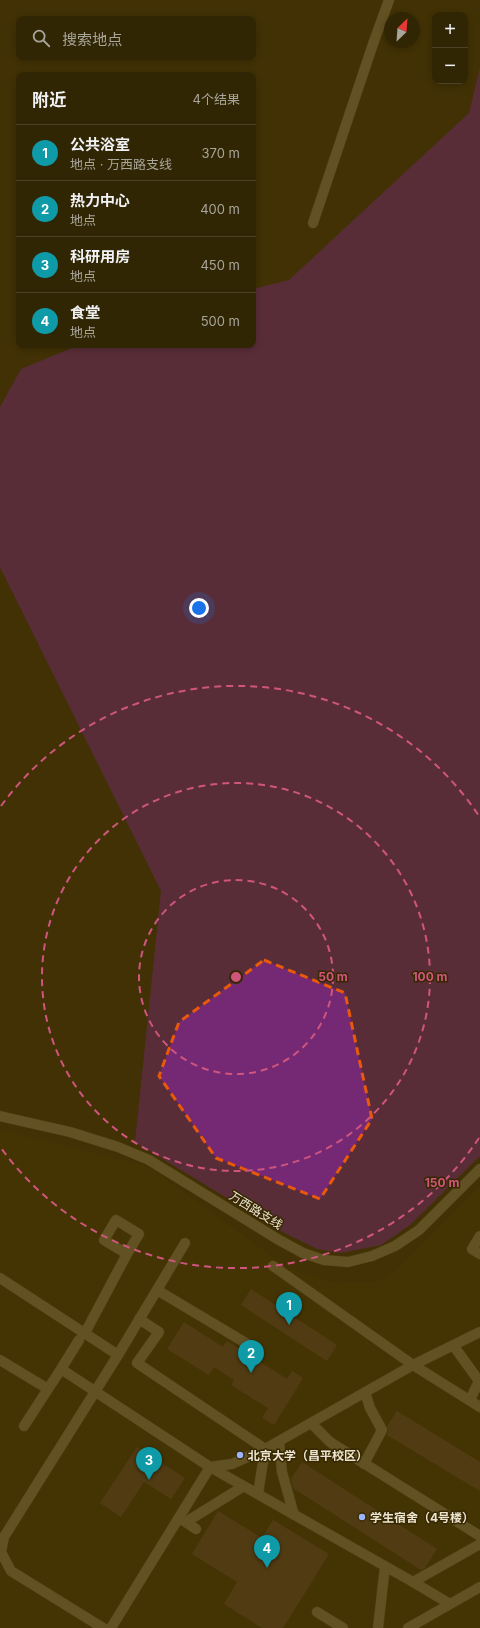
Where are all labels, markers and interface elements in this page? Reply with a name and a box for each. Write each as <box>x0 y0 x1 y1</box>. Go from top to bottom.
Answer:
north arrow <box>384 12 420 48</box>
map controls <box>432 12 468 84</box>
button: + <box>432 12 468 48</box>
search box <box>16 16 256 60</box>
icon: search <box>30 27 52 49</box>
text: 搜索地点 <box>62 30 122 49</box>
button: − <box>432 48 468 84</box>
text: 附近 <box>32 90 66 110</box>
text: 4个结果 <box>193 91 240 107</box>
text: 公共浴室 <box>70 135 130 154</box>
text: 1 <box>42 145 48 161</box>
text: 370 m <box>202 145 240 161</box>
text: 地点 · 万西路支线 <box>70 156 172 172</box>
text: 热力中心 <box>70 191 130 210</box>
text: 2 <box>41 201 49 217</box>
text: 400 m <box>200 201 240 217</box>
text: 地点 <box>70 212 96 228</box>
text: 科研用房 <box>70 247 130 266</box>
text: 3 <box>41 257 49 273</box>
text: 450 m <box>200 257 240 273</box>
text: 地点 <box>70 268 96 284</box>
text: 食堂 <box>70 303 100 322</box>
text: 4 <box>41 313 49 329</box>
text: 500 m <box>201 313 240 329</box>
text: 地点 <box>70 324 96 340</box>
your location <box>189 598 209 618</box>
text: 50 m <box>318 969 348 984</box>
text: 100 m <box>412 969 448 984</box>
centre of rings <box>229 970 243 984</box>
text: 150 m <box>425 1175 459 1190</box>
street label: 万西路支线 <box>227 1188 285 1232</box>
pin: 1 <box>276 1292 302 1325</box>
pin: 2 <box>238 1340 264 1373</box>
pin: 3 <box>136 1447 162 1480</box>
place label: 北京大学（昌平校区） <box>248 1448 368 1463</box>
marker: 北京大学（昌平校区） <box>235 1450 245 1460</box>
place label: 学生宿舍（4号楼） <box>370 1510 474 1525</box>
marker: 学生宿舍（4号楼） <box>357 1512 367 1522</box>
pin: 4 <box>254 1535 280 1568</box>

